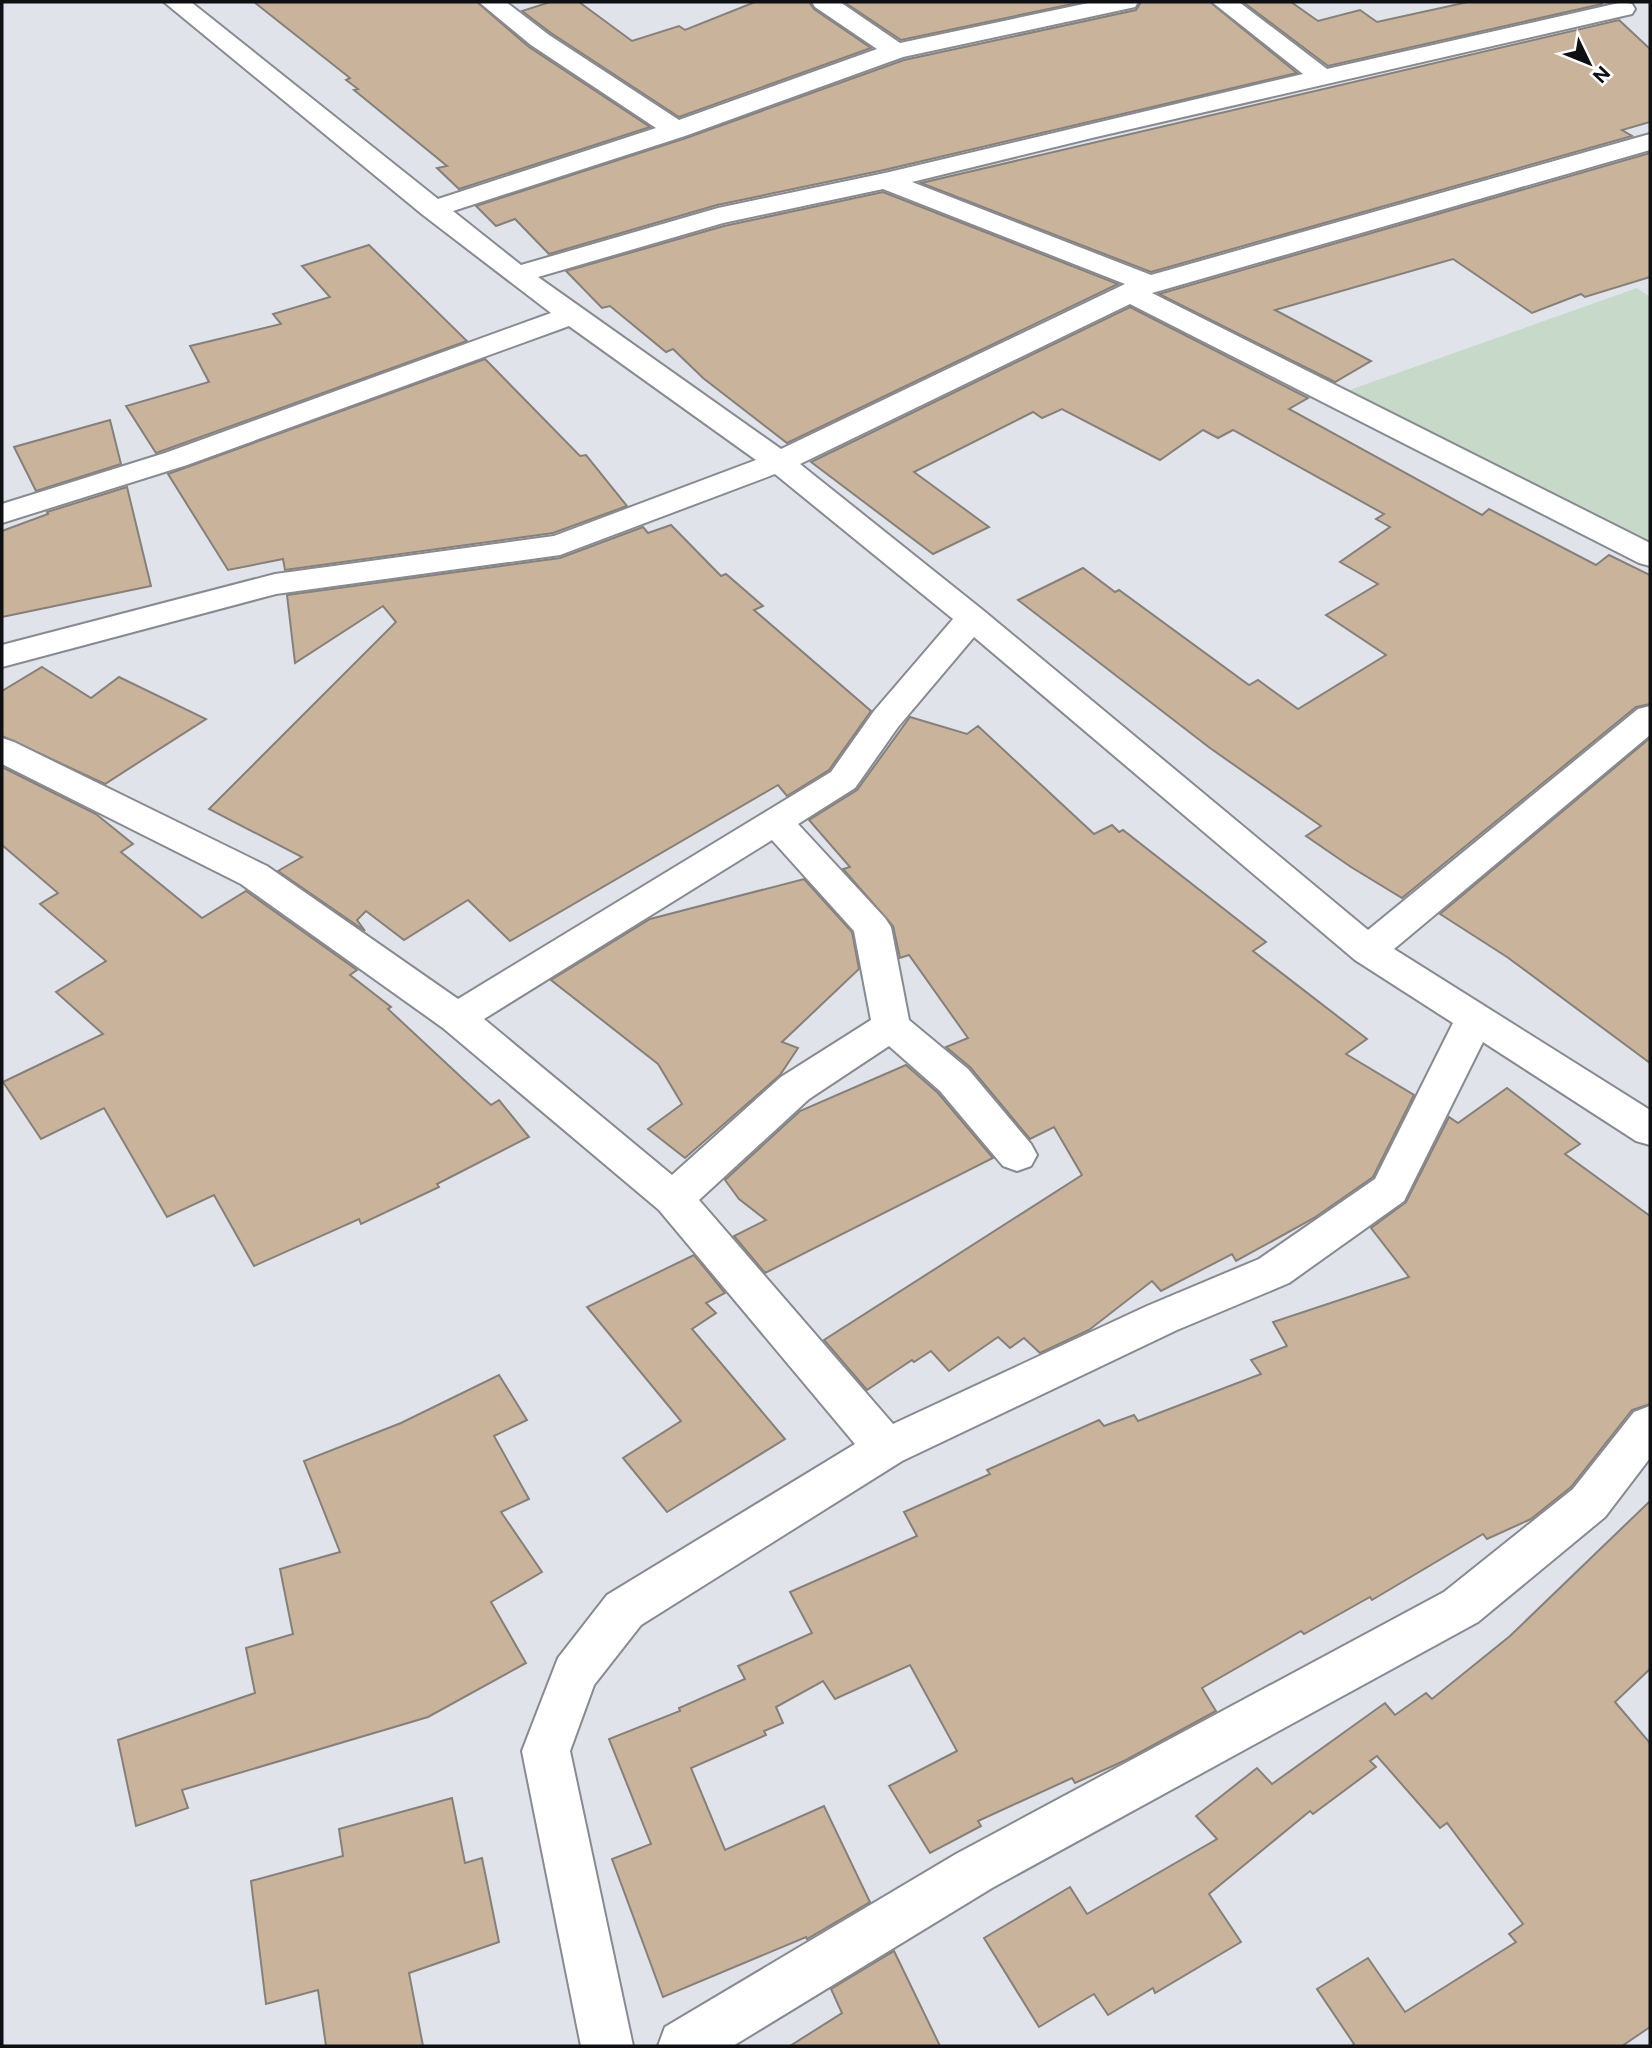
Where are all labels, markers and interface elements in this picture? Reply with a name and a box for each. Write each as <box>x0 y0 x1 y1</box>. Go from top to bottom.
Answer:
north arrow <box>1554 28 1624 98</box>
text: N <box>1588 62 1615 88</box>

